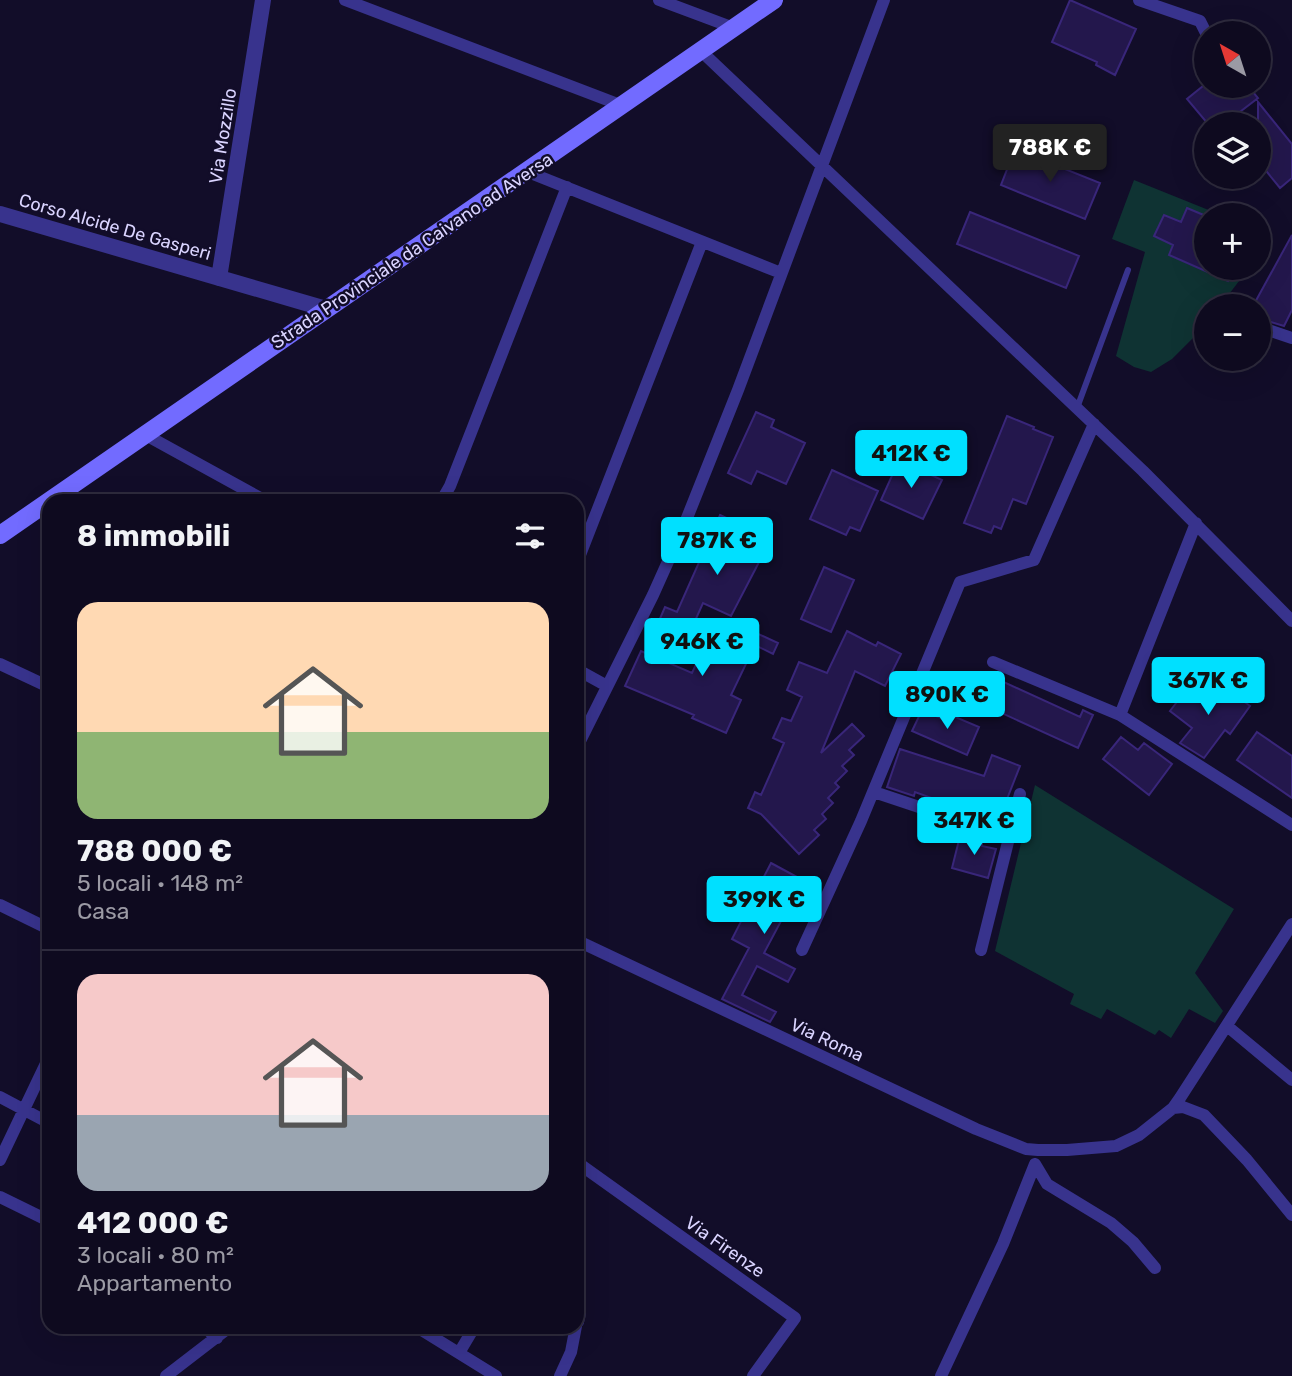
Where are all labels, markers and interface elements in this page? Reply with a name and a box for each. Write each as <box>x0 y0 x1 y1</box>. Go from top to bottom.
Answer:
north arrow <box>1194 21 1270 98</box>
map controls <box>1194 21 1271 371</box>
street label: Via Mozzillo <box>205 87 241 185</box>
button: layers <box>1194 112 1271 189</box>
pin: 788K € <box>993 124 1107 184</box>
text: 788K € <box>1009 133 1091 161</box>
street label: Strada Provinciale da Caivano ad Aversa <box>267 148 557 354</box>
street label: Corso Alcide De Gasperi <box>16 189 214 265</box>
button: + <box>1194 203 1271 280</box>
button: − <box>1194 294 1271 371</box>
pin: 412K € <box>854 430 968 490</box>
text: 412K € <box>871 439 951 467</box>
icon: filters <box>511 517 549 555</box>
text: 8 immobili <box>77 518 230 554</box>
pin: 787K € <box>660 518 774 577</box>
text: 787K € <box>677 526 757 554</box>
pin: 946K € <box>645 618 759 678</box>
text: 946K € <box>660 627 744 655</box>
icon: home <box>250 648 376 774</box>
pin: 367K € <box>1151 658 1265 717</box>
text: 367K € <box>1168 666 1248 694</box>
pin: 890K € <box>890 672 1004 731</box>
text: 890K € <box>905 680 989 708</box>
pin: 347K € <box>917 798 1031 857</box>
text: 347K € <box>933 806 1015 834</box>
text: 788 000 € <box>77 833 232 869</box>
text: 5 locali · 148 m² <box>77 869 243 897</box>
pin: 399K € <box>707 876 821 936</box>
text: 399K € <box>723 885 805 913</box>
text: Casa <box>77 897 129 925</box>
street label: Via Roma <box>787 1013 867 1067</box>
icon: home <box>250 1020 376 1146</box>
text: 412 000 € <box>77 1205 229 1241</box>
street label: Via Firenze <box>681 1212 769 1282</box>
text: 3 locali · 80 m² <box>77 1241 234 1269</box>
text: Appartamento <box>77 1269 232 1297</box>

